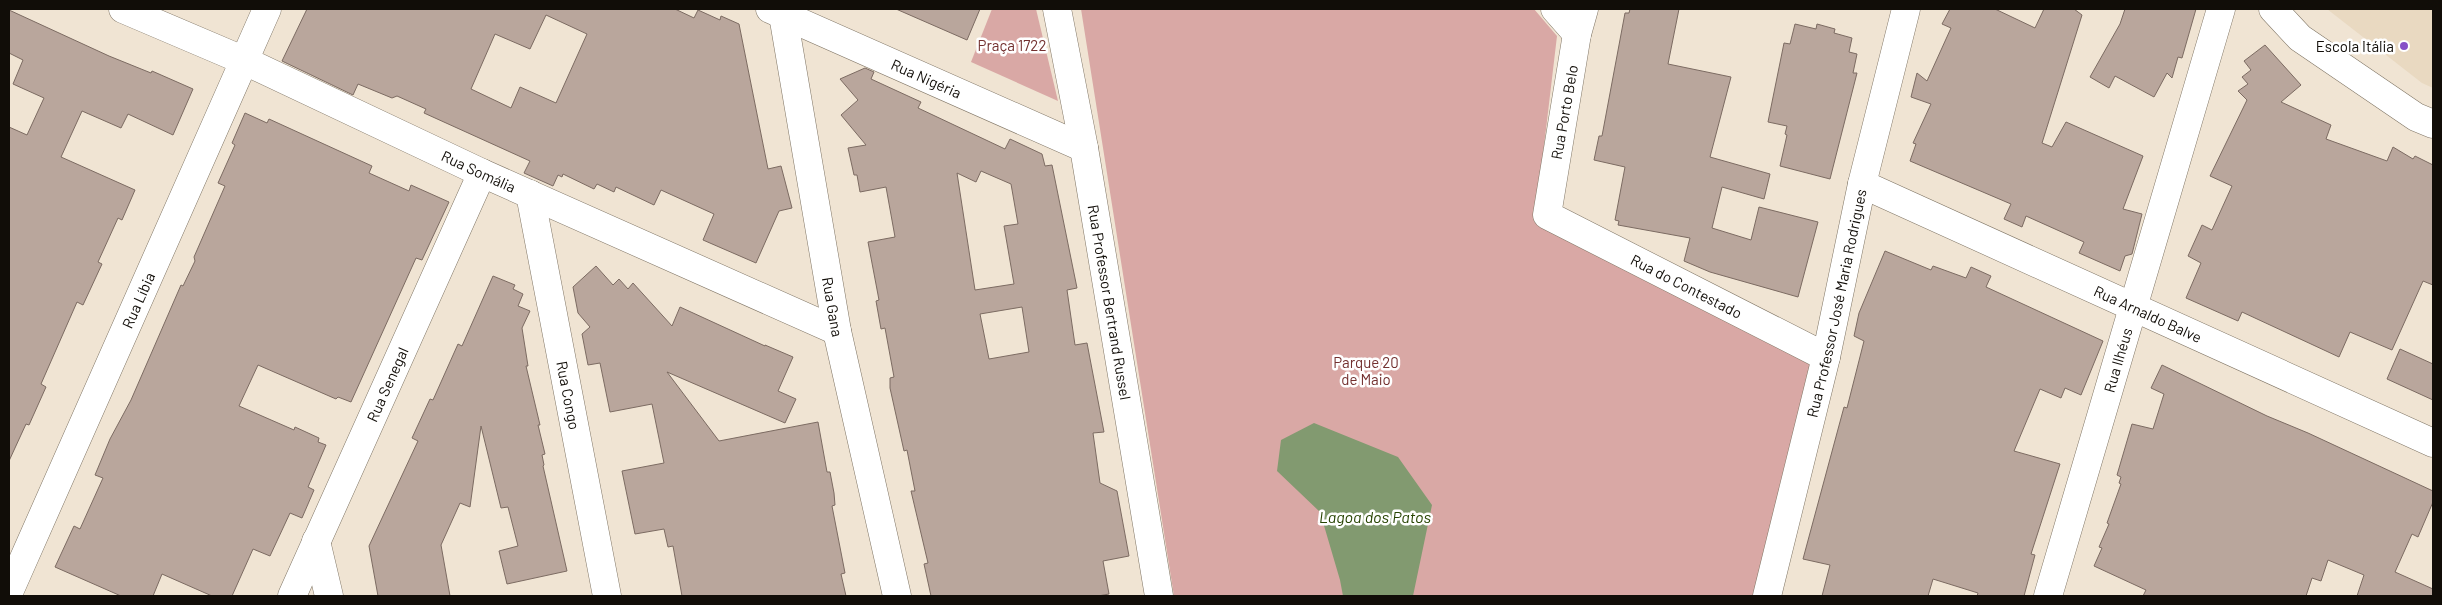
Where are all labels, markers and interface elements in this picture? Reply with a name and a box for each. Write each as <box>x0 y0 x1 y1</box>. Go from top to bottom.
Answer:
park label: Praça 1722 <box>978 36 1046 54</box>
place label: Escola Itália <box>2316 37 2394 55</box>
marker: Escola Itália <box>2398 40 2410 52</box>
street label: Rua Nigéria <box>888 55 964 102</box>
street label: Rua Porto Belo <box>1547 63 1581 161</box>
street label: Rua Somália <box>439 146 519 196</box>
street label: Rua Professor José Maria Rodrigues <box>1802 187 1870 419</box>
street label: Rua Professor Bertrand Russel <box>1085 203 1135 401</box>
street label: Rua do Contestado <box>1628 250 1745 322</box>
street label: Rua Líbia <box>118 270 158 331</box>
street label: Rua Gana <box>819 275 847 338</box>
street label: Rua Arnaldo Balve <box>2091 281 2205 346</box>
street label: Rua Ilhéus <box>2100 326 2136 394</box>
street label: Rua Senegal <box>362 344 412 424</box>
park label: Parque 20 de Maio <box>1333 353 1399 388</box>
street label: Rua Congo <box>553 360 584 431</box>
water label: Lagoa dos Patos <box>1319 507 1432 526</box>

